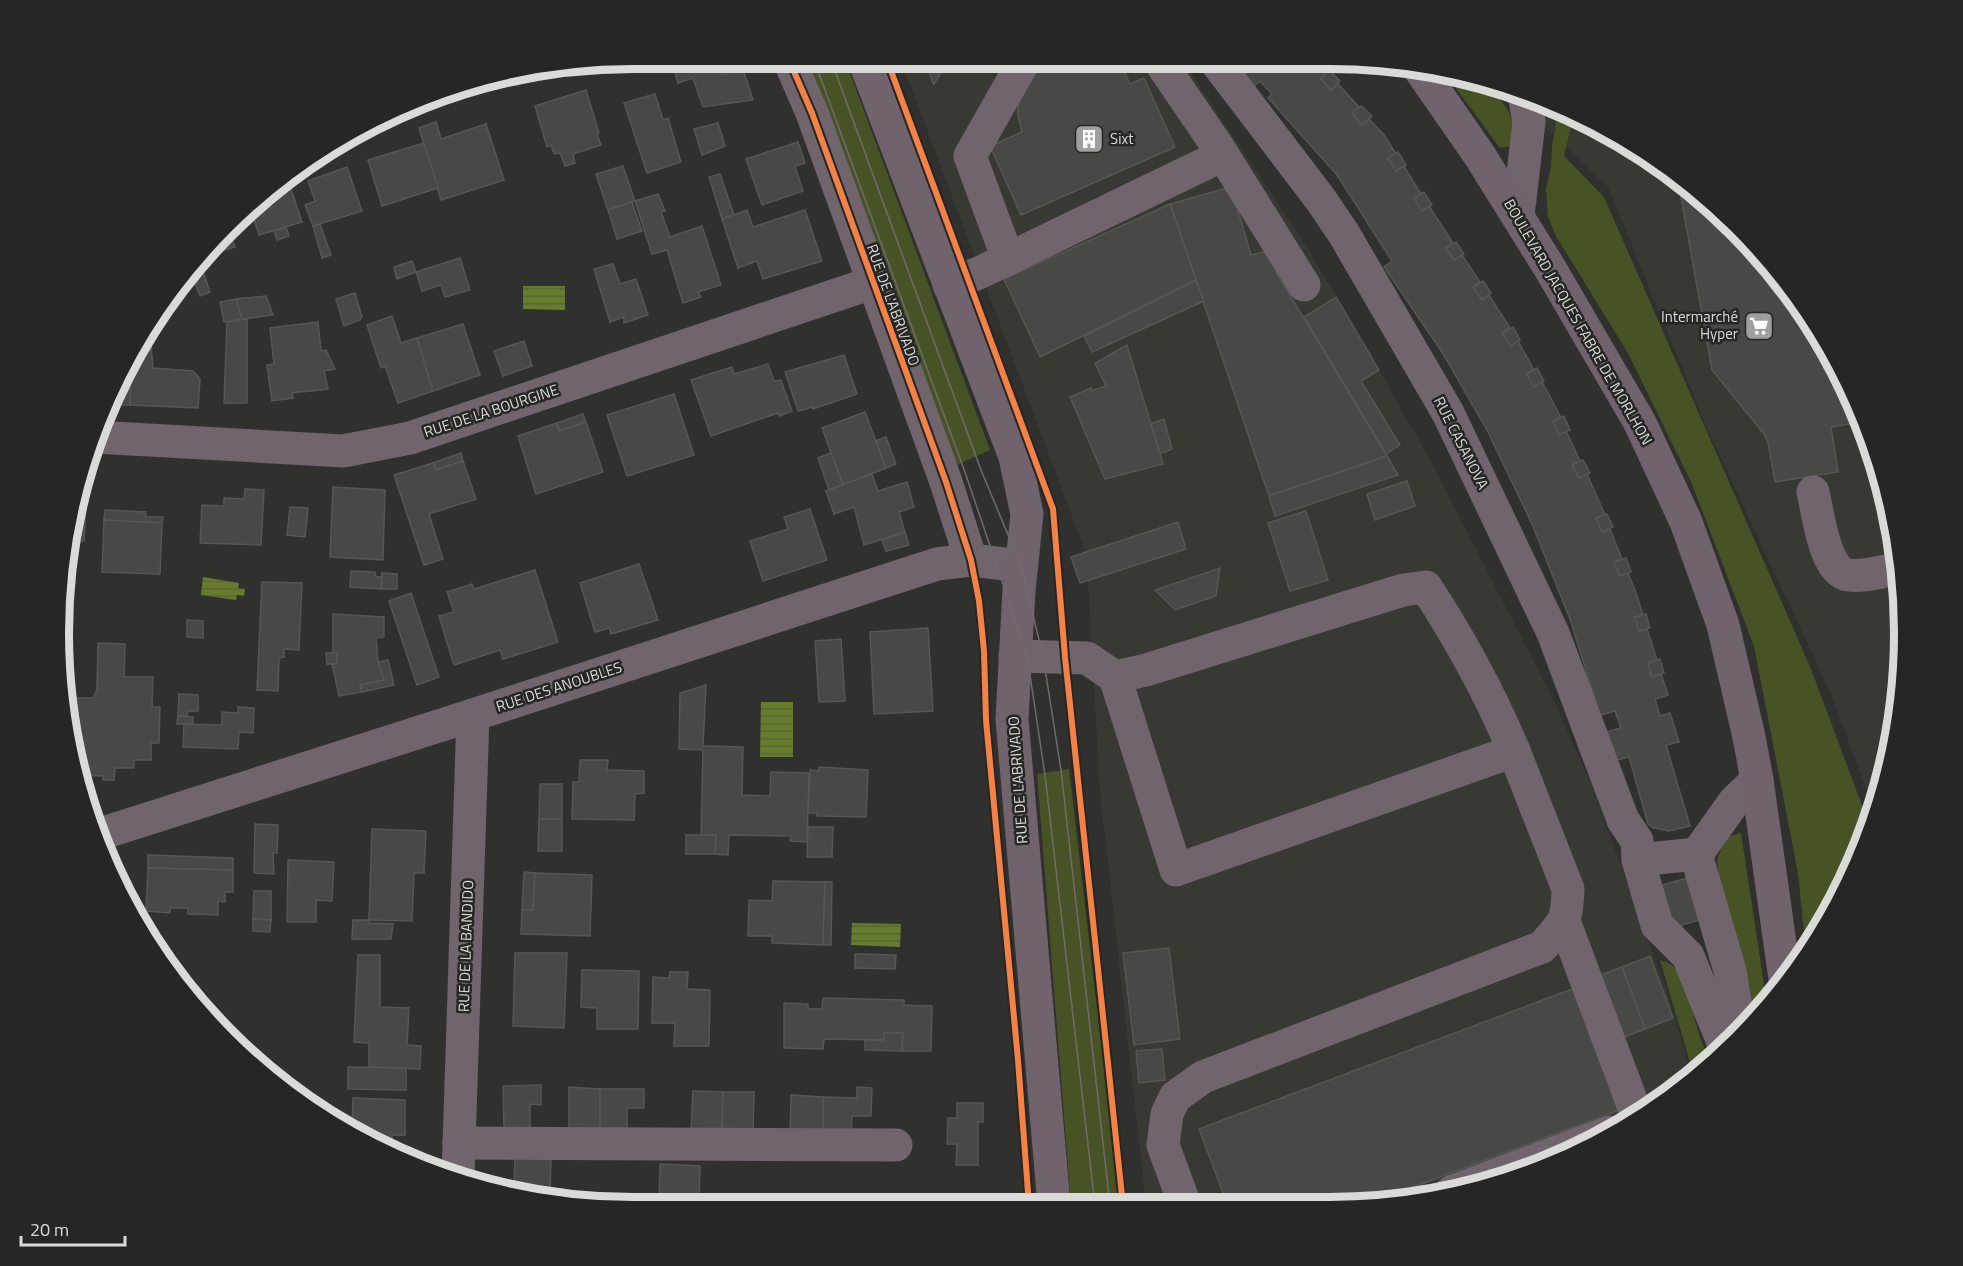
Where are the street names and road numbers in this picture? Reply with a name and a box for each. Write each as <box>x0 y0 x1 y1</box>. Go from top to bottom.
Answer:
street label: BOULEVARD JACQUES FABRE DE MORLHON <box>1498 194 1659 449</box>
street label: RUE DE L'ABRIVADO <box>861 241 926 369</box>
street label: RUE DE LA BOURGINE <box>420 378 561 443</box>
street label: RUE CASANOVA <box>1428 392 1495 493</box>
street label: RUE DES ANOUBLES <box>493 655 625 718</box>
street label: RUE DE L'ABRIVADO <box>1002 715 1033 845</box>
street label: RUE DE LA BANDIDO <box>452 879 479 1012</box>

